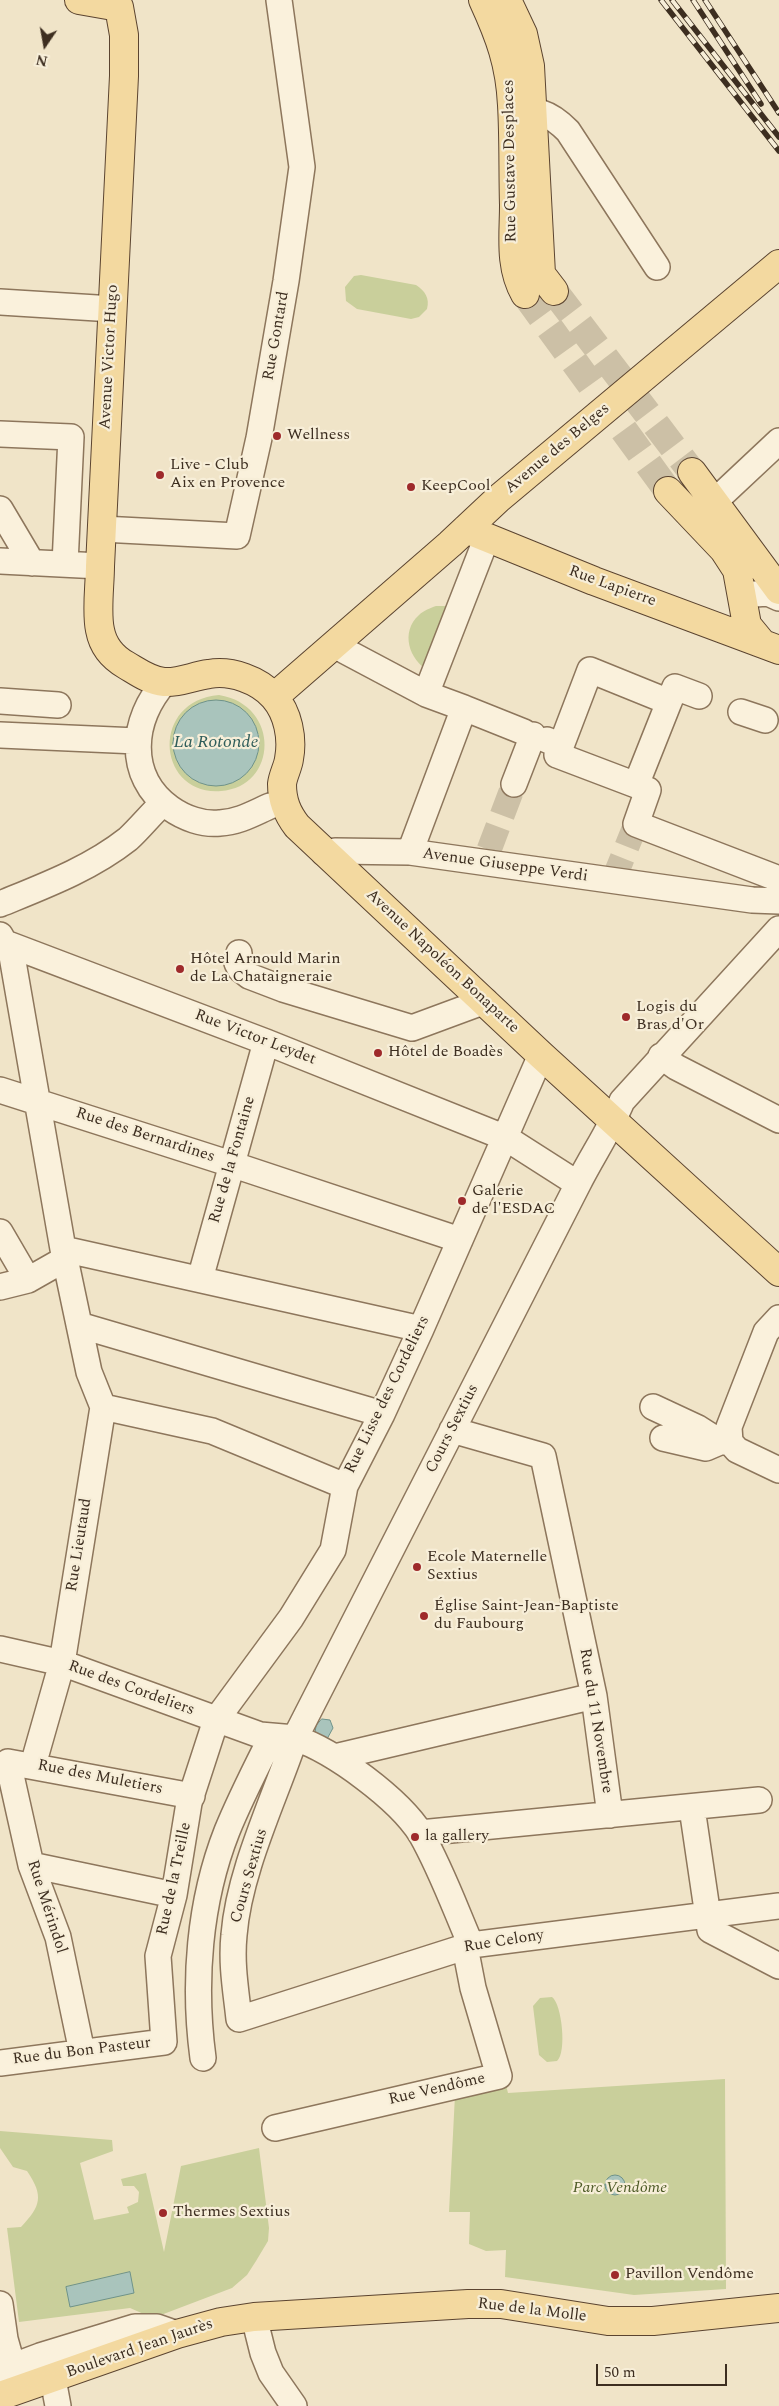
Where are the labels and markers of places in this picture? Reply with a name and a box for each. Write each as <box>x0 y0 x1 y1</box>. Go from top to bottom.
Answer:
place label: Wellness <box>287 426 350 446</box>
marker: Wellness <box>271 430 283 442</box>
place label: Live - Club Aix en Provence <box>170 456 285 494</box>
marker: Live - Club Aix en Provence <box>154 469 166 481</box>
place label: KeepCool <box>421 477 490 497</box>
marker: KeepCool <box>405 481 417 493</box>
place label: Hôtel Arnould Marin de La Chataigneraie <box>190 950 340 988</box>
marker: Hôtel Arnould Marin de La Chataigneraie <box>174 963 186 975</box>
place label: Logis du Bras d'Or <box>636 998 704 1036</box>
marker: Logis du Bras d'Or <box>620 1011 632 1023</box>
place label: Hôtel de Boadès <box>388 1043 503 1063</box>
marker: Hôtel de Boadès <box>372 1047 384 1059</box>
place label: Galerie de l'ESDAC <box>472 1182 555 1220</box>
marker: Galerie de l'ESDAC <box>456 1195 468 1207</box>
place label: Ecole Maternelle Sextius <box>427 1548 547 1586</box>
marker: Ecole Maternelle Sextius <box>411 1561 423 1573</box>
place label: Église Saint-Jean-Baptiste du Faubourg <box>434 1597 619 1635</box>
marker: Église Saint-Jean-Baptiste du Faubourg <box>418 1610 430 1622</box>
place label: la gallery <box>425 1827 489 1847</box>
marker: la gallery <box>409 1831 421 1843</box>
place label: Thermes Sextius <box>173 2203 291 2223</box>
marker: Thermes Sextius <box>157 2207 169 2219</box>
place label: Pavillon Vendôme <box>625 2265 754 2285</box>
marker: Pavillon Vendôme <box>609 2269 621 2281</box>

